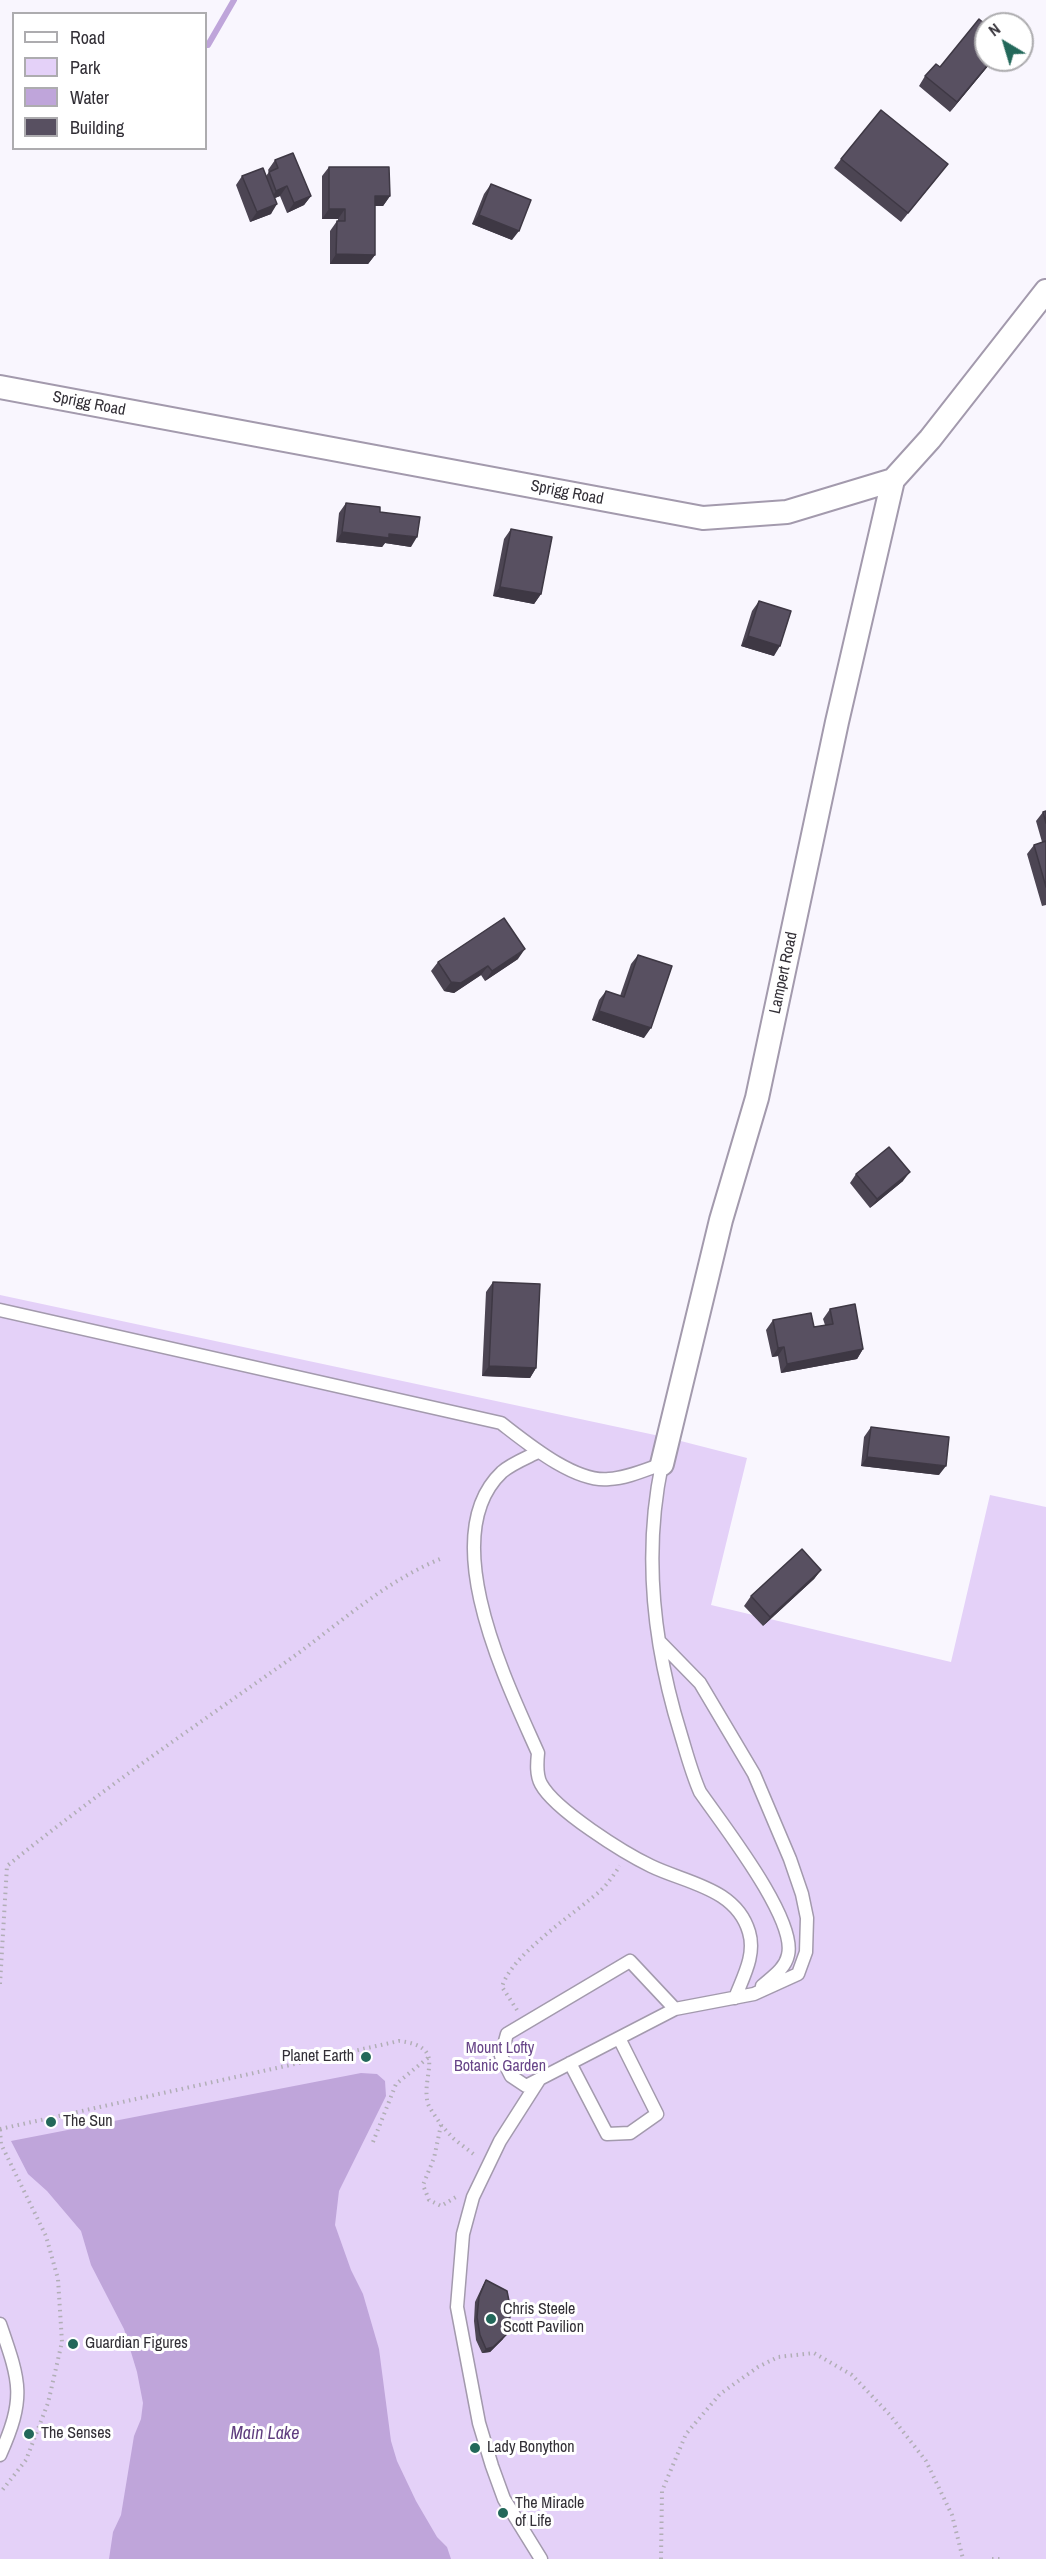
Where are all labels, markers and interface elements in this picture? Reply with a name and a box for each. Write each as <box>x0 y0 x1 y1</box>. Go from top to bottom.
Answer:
legend <box>12 12 207 150</box>
north arrow <box>974 12 1034 72</box>
text: N <box>984 18 1005 41</box>
text: Road <box>70 25 105 50</box>
text: Park <box>70 55 100 80</box>
text: Water <box>70 85 109 110</box>
text: Building <box>70 115 124 140</box>
street label: Sprigg Road <box>51 388 127 420</box>
street label: Sprigg Road <box>529 477 605 509</box>
street label: Lampert Road <box>766 930 802 1016</box>
park label: Mount Lofty Botanic Garden <box>454 2039 546 2077</box>
place label: Planet Earth <box>282 2047 354 2067</box>
marker: Planet Earth <box>359 2050 373 2064</box>
place label: The Sun <box>63 2112 113 2132</box>
marker: The Sun <box>44 2115 58 2129</box>
place label: Chris Steele Scott Pavilion <box>503 2300 584 2338</box>
marker: Chris Steele Scott Pavilion <box>484 2312 498 2326</box>
place label: Guardian Figures <box>85 2334 188 2354</box>
marker: Guardian Figures <box>66 2337 80 2351</box>
water label: Main Lake <box>231 2423 299 2445</box>
place label: The Senses <box>41 2424 111 2444</box>
marker: The Senses <box>22 2427 36 2441</box>
place label: Lady Bonython <box>487 2438 575 2458</box>
marker: Lady Bonython <box>468 2441 482 2455</box>
place label: The Miracle of Life <box>515 2494 584 2532</box>
marker: The Miracle of Life <box>496 2506 510 2520</box>

